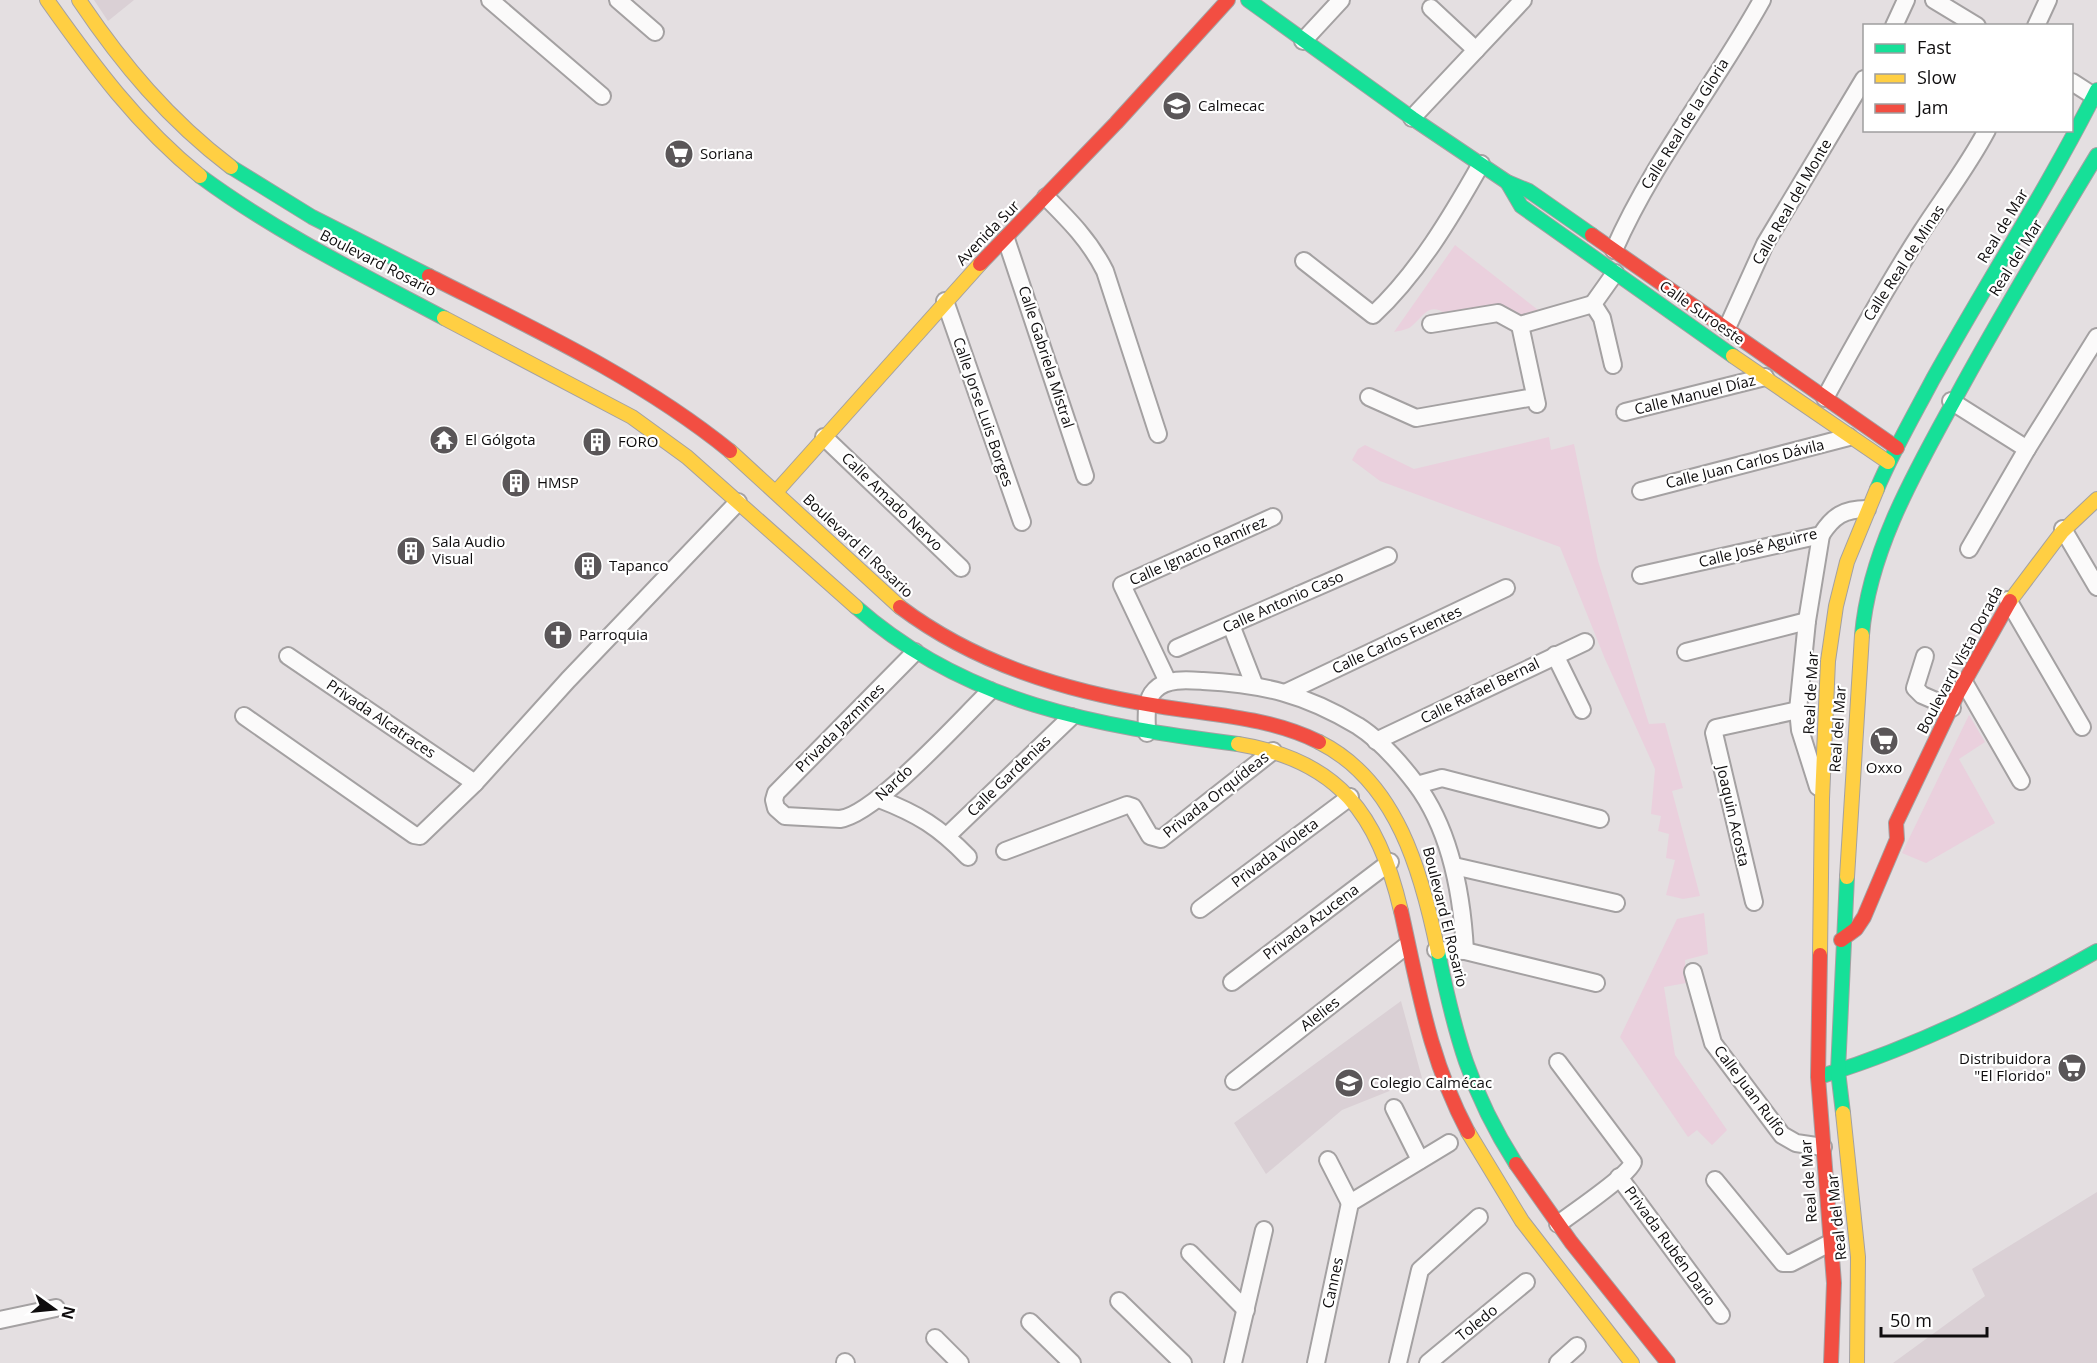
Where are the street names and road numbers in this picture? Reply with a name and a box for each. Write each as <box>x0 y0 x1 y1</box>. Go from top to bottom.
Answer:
street label: Calle Real de la Gloria <box>1636 54 1733 193</box>
street label: Calle Real del Monte <box>1747 135 1835 268</box>
street label: Real de Mar <box>1972 185 2032 266</box>
street label: Avenida Sur <box>951 195 1023 269</box>
street label: Calle Real de Minas <box>1858 200 1948 324</box>
street label: Real del Mar <box>1984 215 2047 300</box>
street label: Boulevard Rosario <box>317 224 440 300</box>
street label: Calle Suroeste <box>1656 275 1749 349</box>
street label: Calle Gabriela Mistral <box>1014 283 1079 430</box>
street label: Calle Jorse Luis Borges <box>949 334 1019 489</box>
street label: Calle Manuel Díaz <box>1632 369 1757 419</box>
street label: Calle Juan Carlos Dávila <box>1663 434 1826 492</box>
street label: Calle Amado Nervo <box>838 448 948 555</box>
street label: Boulevard El Rosario <box>799 489 918 602</box>
street label: Calle Ignacio Ramírez <box>1126 511 1269 589</box>
street label: Calle José Aguirre <box>1696 523 1819 571</box>
street label: Calle Antonio Caso <box>1219 565 1346 637</box>
street label: Boulevard Vista Dorada <box>1912 582 2007 737</box>
street label: Calle Carlos Fuentes <box>1328 600 1465 678</box>
street label: Real de Mar <box>1798 651 1822 735</box>
street label: Calle Rafael Bernal <box>1417 653 1543 728</box>
street label: Privada Alcatraces <box>323 674 440 762</box>
street label: Privada Jazmines <box>790 678 888 776</box>
street label: Real del Mar <box>1824 685 1850 773</box>
street label: Calle Gardenias <box>962 730 1055 820</box>
street label: Privada Orquídeas <box>1158 747 1272 842</box>
street label: Nardo <box>870 760 916 805</box>
street label: Joaquin Acosta <box>1712 761 1755 868</box>
street label: Privada Violeta <box>1227 813 1322 891</box>
street label: Boulevard El Rosario <box>1419 845 1473 989</box>
street label: Privada Azucena <box>1258 879 1362 964</box>
street label: Alelies <box>1296 992 1343 1035</box>
street label: Calle Juan Rulfo <box>1710 1041 1791 1140</box>
street label: Real de Mar <box>1795 1139 1821 1223</box>
street label: Real del Mar <box>1822 1173 1850 1261</box>
street label: Privada Rubén Dario <box>1621 1181 1721 1309</box>
street label: Cannes <box>1317 1255 1347 1310</box>
street label: Toledo <box>1452 1299 1501 1345</box>

